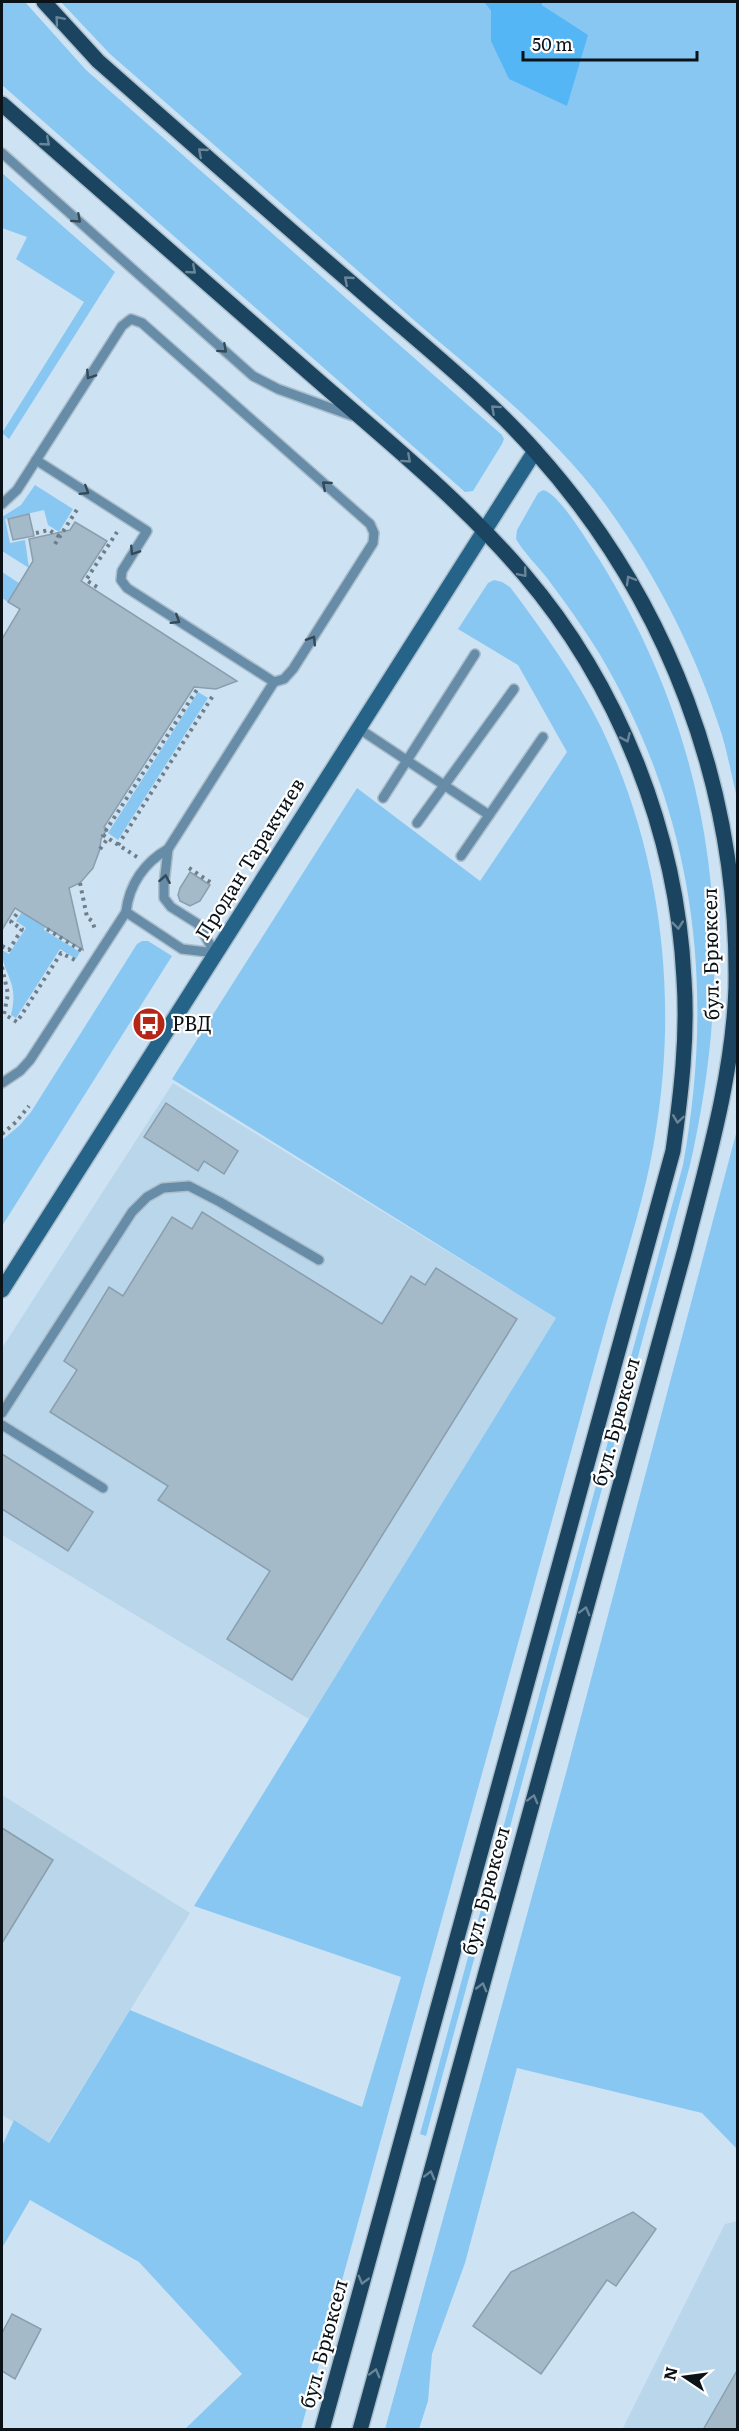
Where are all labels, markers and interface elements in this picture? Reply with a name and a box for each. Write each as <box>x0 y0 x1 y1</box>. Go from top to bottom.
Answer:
one-way arrow <box>55 16 66 26</box>
scale bar <box>523 24 697 62</box>
text: 50 m <box>532 30 573 57</box>
one-way arrow <box>39 135 49 146</box>
one-way arrow <box>198 148 208 159</box>
one-way arrow <box>70 212 81 223</box>
one-way arrow <box>185 263 196 274</box>
one-way arrow <box>344 276 355 287</box>
one-way arrow <box>216 341 227 352</box>
one-way arrow <box>86 369 98 379</box>
one-way arrow <box>491 405 501 416</box>
one-way arrow <box>400 452 410 463</box>
one-way arrow <box>323 481 333 492</box>
one-way arrow <box>79 484 89 496</box>
one-way arrow <box>131 544 142 555</box>
one-way arrow <box>515 566 526 577</box>
one-way arrow <box>626 576 638 586</box>
one-way arrow <box>170 612 180 624</box>
one-way arrow <box>304 636 316 646</box>
one-way arrow <box>619 731 631 742</box>
street label: Продан Таракчиев <box>186 771 310 945</box>
one-way arrow <box>158 874 171 884</box>
street label: бул. Брюксел <box>693 888 725 1021</box>
one-way arrow <box>672 920 684 929</box>
bus stop icon: РВД <box>131 1006 167 1042</box>
place label: РВД <box>172 1007 212 1037</box>
one-way arrow <box>672 1114 684 1124</box>
street label: бул. Брюксел <box>582 1354 646 1489</box>
one-way arrow <box>578 1606 591 1616</box>
one-way arrow <box>526 1794 539 1804</box>
street label: бул. Брюксел <box>452 1823 516 1958</box>
one-way arrow <box>474 1982 487 1992</box>
one-way arrow <box>422 2170 435 2180</box>
one-way arrow <box>357 2275 370 2285</box>
street label: бул. Брюксел <box>290 2276 354 2411</box>
north arrow <box>655 2347 715 2407</box>
text: N <box>656 2364 683 2383</box>
one-way arrow <box>368 2368 380 2379</box>

